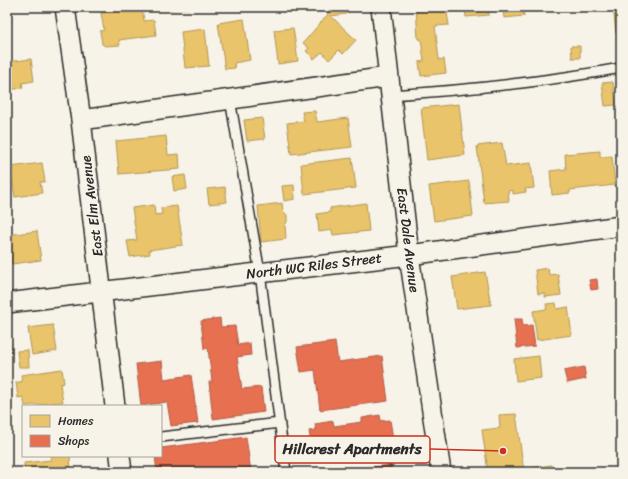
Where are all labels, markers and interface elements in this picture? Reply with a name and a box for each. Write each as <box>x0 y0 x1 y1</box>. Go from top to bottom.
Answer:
street label: East Elm Avenue <box>73 154 111 258</box>
street label: East Dale Avenue <box>389 186 427 294</box>
street label: North WC Riles Street <box>245 245 383 287</box>
legend <box>22 405 162 457</box>
text: Homes <box>58 410 94 432</box>
text: Shops <box>58 430 89 452</box>
callout: Hillcrest Apartments <box>275 436 430 463</box>
text: Hillcrest Apartments <box>281 436 423 462</box>

